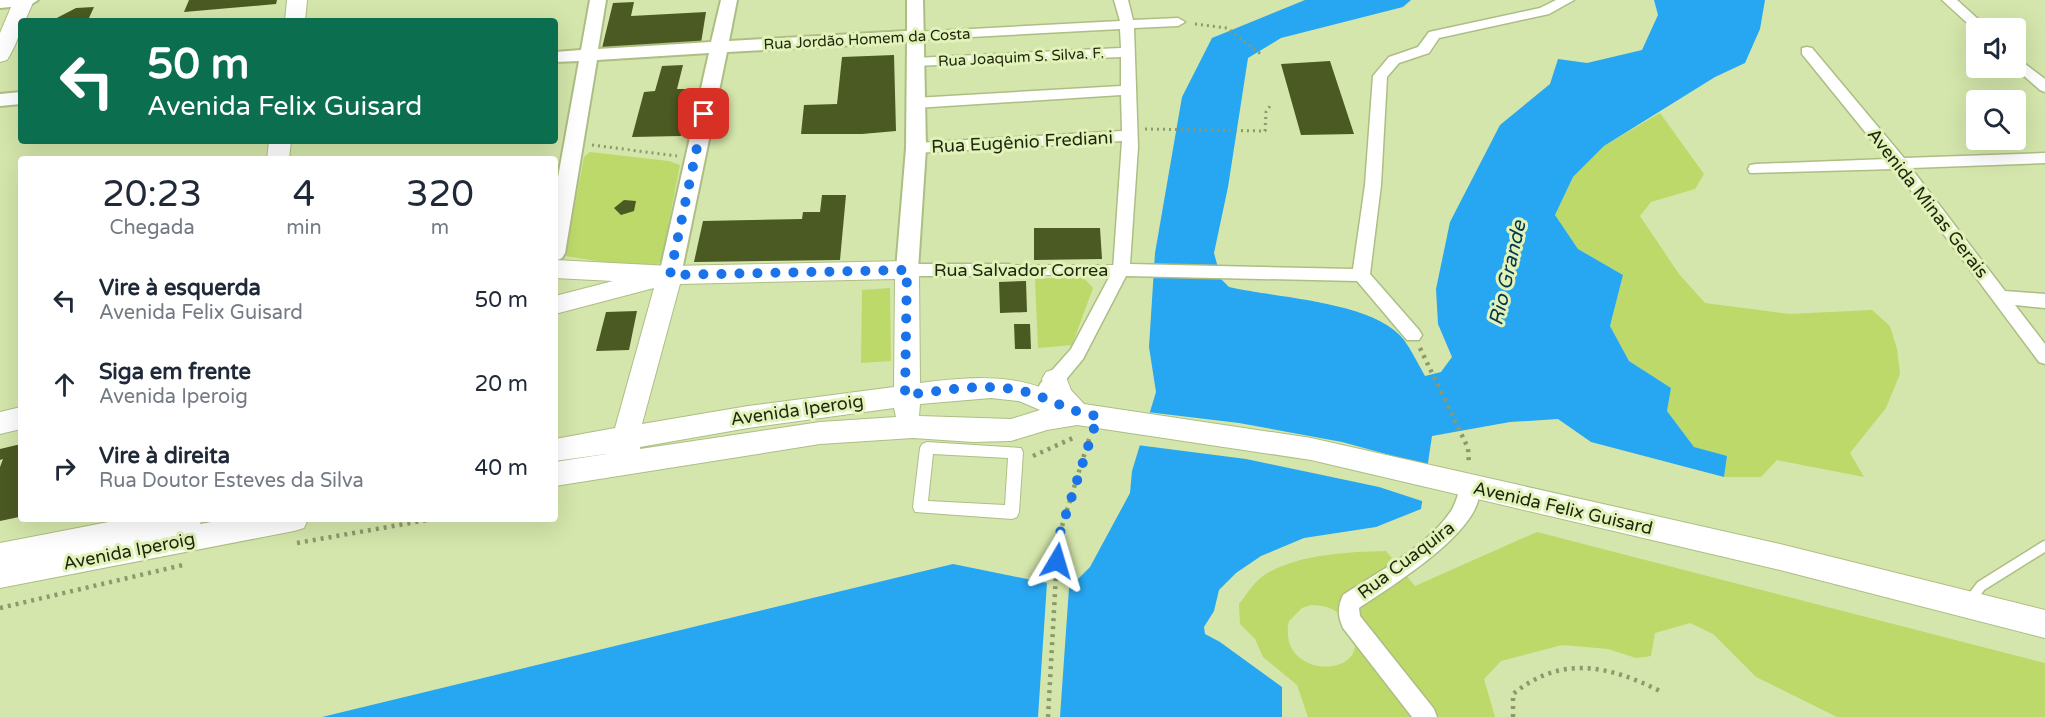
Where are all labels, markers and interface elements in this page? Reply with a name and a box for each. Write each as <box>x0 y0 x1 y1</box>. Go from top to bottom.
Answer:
map controls <box>1966 18 2026 150</box>
button: sound <box>1966 18 2026 78</box>
street label: Rua Jordão Homem da Costa <box>763 25 971 53</box>
text: 50 m <box>147 39 249 90</box>
icon: left <box>48 42 126 120</box>
street label: Rua Joaquim S. Silva. F. <box>937 44 1105 70</box>
pin <box>678 88 729 139</box>
text: Avenida Felix Guisard <box>147 90 422 123</box>
button: search <box>1966 90 2026 150</box>
icon: arrive <box>687 97 720 130</box>
street label: Avenida Minas Gerais <box>1863 124 1993 282</box>
street label: Rua Eugênio Frediani <box>931 126 1113 158</box>
text: 20:23 <box>102 173 202 216</box>
text: 4 <box>293 173 315 216</box>
text: 320 <box>406 173 474 216</box>
text: Chegada <box>110 216 195 240</box>
text: min <box>286 216 322 240</box>
text: m <box>431 216 449 240</box>
water label: Rio Grande <box>1484 217 1532 328</box>
street label: Rua Salvador Correa <box>934 259 1108 281</box>
text: Vire à esquerda <box>99 275 261 301</box>
icon: left <box>48 284 81 317</box>
text: 50 m <box>474 287 528 313</box>
text: Avenida Felix Guisard <box>99 301 303 325</box>
text: Siga em frente <box>99 359 251 385</box>
icon: ahead <box>48 368 81 401</box>
text: 20 m <box>474 371 528 397</box>
text: Avenida Iperoig <box>99 385 248 409</box>
street label: Avenida Iperoig <box>729 390 865 430</box>
text: Vire à direita <box>99 443 230 469</box>
icon: right <box>48 452 81 485</box>
text: 40 m <box>474 455 528 481</box>
text: Rua Doutor Esteves da Silva <box>99 469 364 493</box>
street label: Avenida Felix Guisard <box>1471 477 1655 539</box>
street label: Rua Cuaquira <box>1353 516 1459 604</box>
street label: Avenida Iperoig <box>61 527 197 575</box>
position arrow <box>1025 529 1089 593</box>

